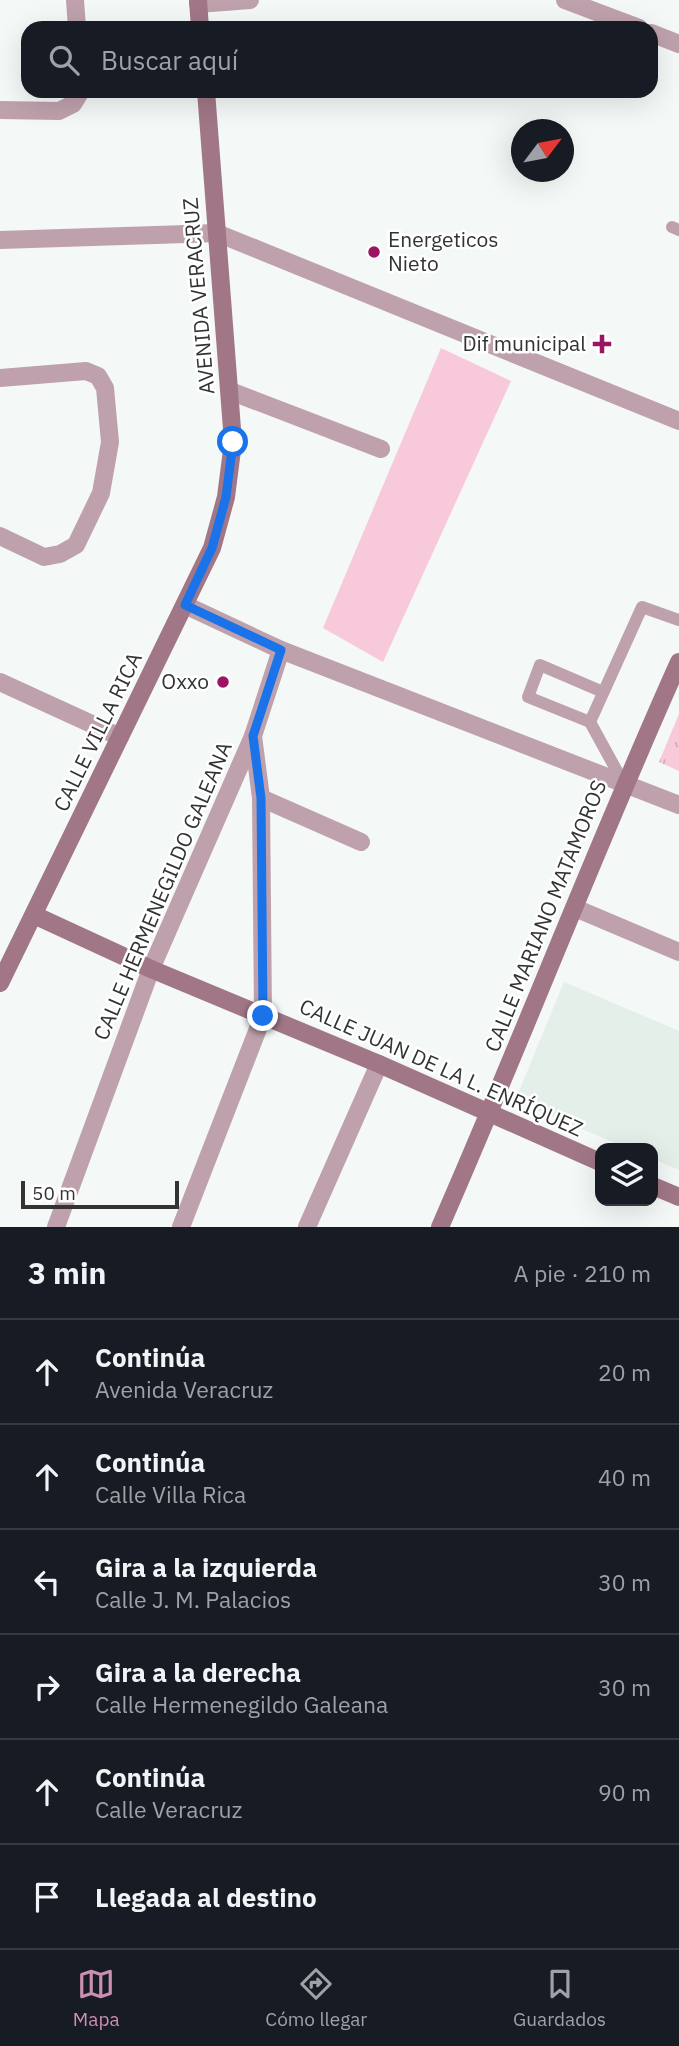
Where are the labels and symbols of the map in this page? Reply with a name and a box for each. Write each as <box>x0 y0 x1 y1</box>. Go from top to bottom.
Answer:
north arrow <box>511 119 574 182</box>
street label: AVENIDA VERACRUZ <box>175 197 221 396</box>
place label: Energeticos Nieto <box>388 225 498 277</box>
marker: Energeticos Nieto <box>366 244 382 260</box>
place label: Dif municipal <box>463 329 586 357</box>
marker: Dif municipal <box>592 334 612 354</box>
route start <box>217 426 248 457</box>
street label: CALLE VILLA RICA <box>46 647 148 816</box>
place label: Oxxo <box>161 667 209 695</box>
marker: Oxxo <box>215 674 231 690</box>
street label: CALLE HERMENEGILDO GALEANA <box>86 737 238 1044</box>
street label: CALLE MARIANO MATAMOROS <box>478 776 613 1056</box>
street label: CALLE JUAN DE LA L. ENRÍQUEZ <box>295 992 588 1142</box>
route end <box>247 1000 278 1031</box>
scale bar <box>21 1178 178 1210</box>

